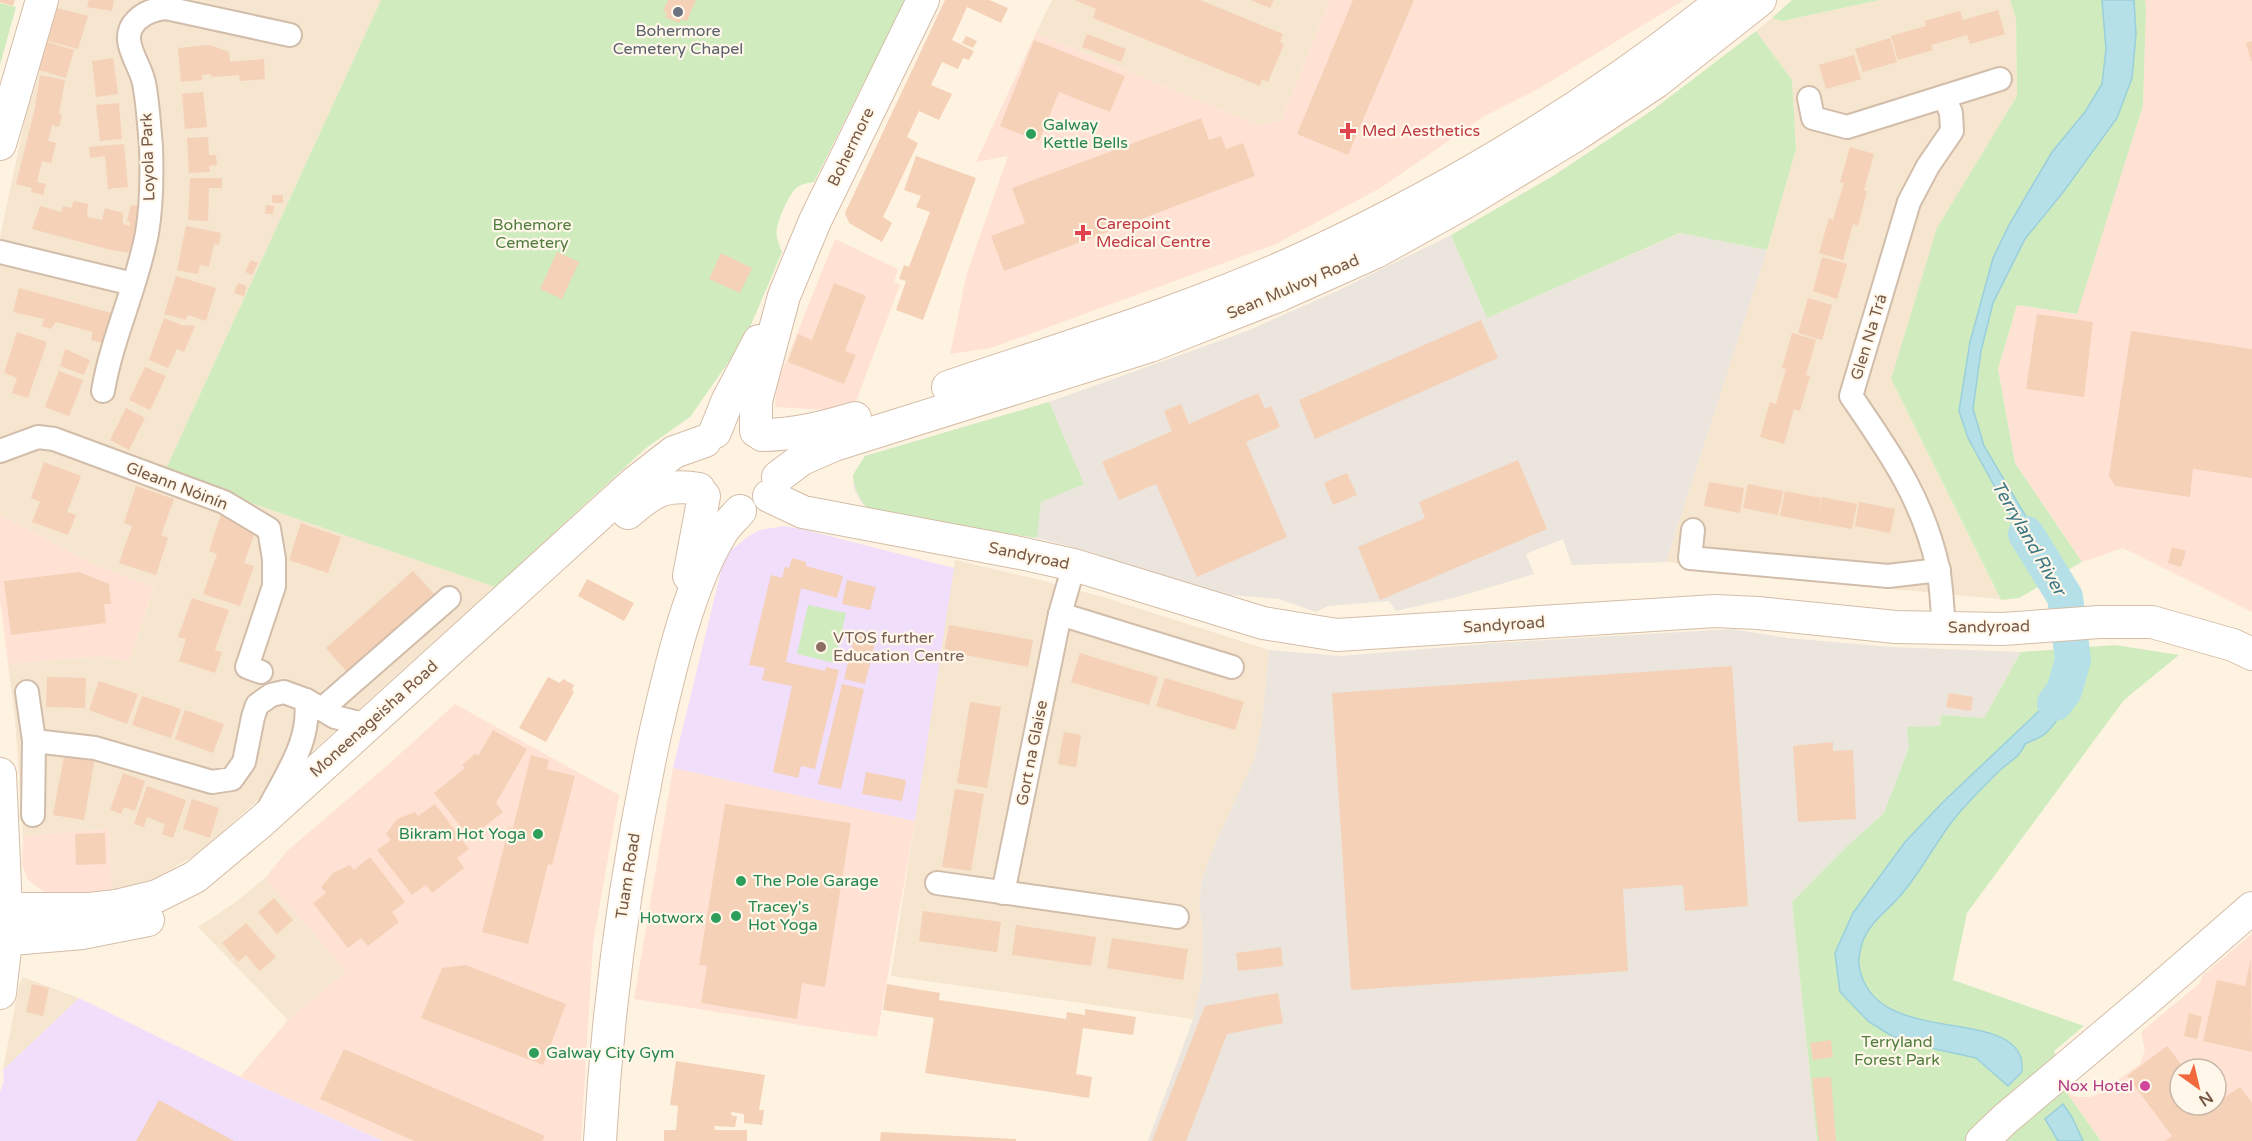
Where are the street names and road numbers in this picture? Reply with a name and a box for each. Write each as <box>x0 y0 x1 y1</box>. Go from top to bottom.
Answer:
street label: Bohermore <box>823 104 879 190</box>
street label: Loyola Park <box>136 112 160 202</box>
street label: Sean Mulvoy Road <box>1224 250 1362 324</box>
street label: Glen Na Trá <box>1846 292 1892 382</box>
street label: Gleann Nóinín <box>123 457 231 515</box>
street label: Sandyroad <box>987 538 1071 574</box>
street label: Sandyroad <box>1462 612 1546 638</box>
street label: Sandyroad <box>1948 616 2030 638</box>
street label: Moneenageisha Road <box>306 656 442 782</box>
street label: Gort na Glaise <box>1012 699 1052 807</box>
street label: Tuam Road <box>611 832 645 920</box>

